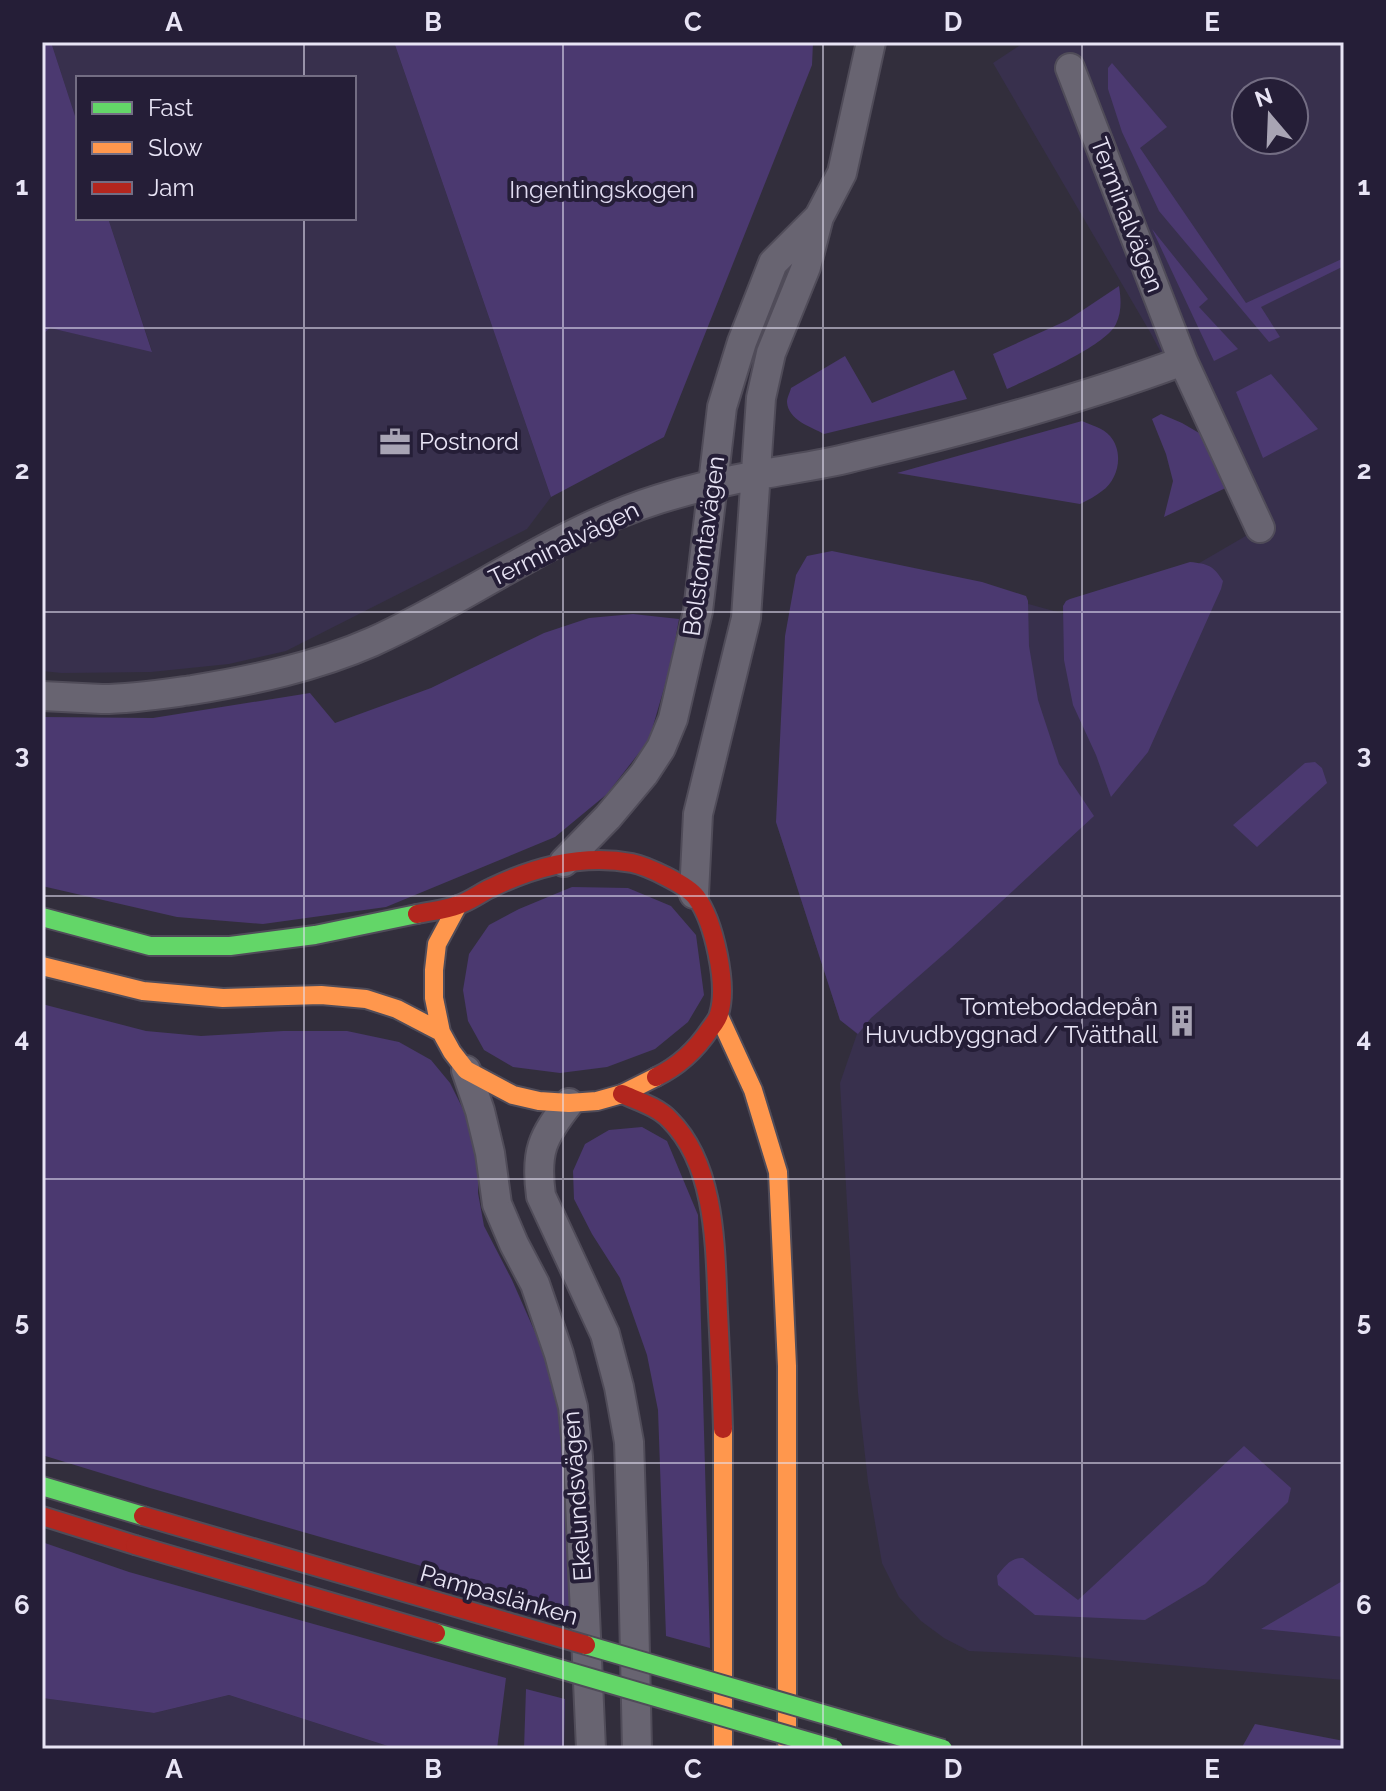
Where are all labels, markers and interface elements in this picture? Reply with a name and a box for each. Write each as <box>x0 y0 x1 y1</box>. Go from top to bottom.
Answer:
text: A <box>165 7 183 37</box>
text: B <box>424 7 442 37</box>
text: C <box>684 7 702 37</box>
text: D <box>944 7 962 37</box>
text: E <box>1204 7 1220 37</box>
legend <box>76 76 356 220</box>
north arrow <box>1230 76 1310 156</box>
text: N <box>1251 82 1276 112</box>
text: Fast <box>148 93 193 122</box>
text: Slow <box>148 133 203 162</box>
street label: Terminalvägen <box>1085 133 1170 296</box>
text: 1 <box>16 171 29 201</box>
text: 1 <box>1358 171 1371 201</box>
text: Jam <box>148 173 194 202</box>
park label: Ingentingskogen <box>509 175 695 204</box>
office icon: Postnord <box>378 425 412 459</box>
place label: Postnord <box>419 427 519 456</box>
street label: Bolstomtavägen <box>677 454 731 638</box>
text: 2 <box>15 455 29 485</box>
text: 2 <box>1357 455 1371 485</box>
street label: Terminalvägen <box>484 495 644 592</box>
text: 3 <box>15 739 29 769</box>
text: 3 <box>1357 739 1371 769</box>
place label: Tomtebodadepån Huvudbyggnad / Tvätthall <box>865 992 1158 1049</box>
building icon: Tomtebodadepån Huvudbyggnad / Tvätthall <box>1165 1004 1199 1038</box>
text: 4 <box>15 1023 29 1053</box>
text: 4 <box>1357 1023 1371 1053</box>
text: 5 <box>15 1306 29 1336</box>
text: 5 <box>1357 1306 1371 1336</box>
street label: Ekelundsvägen <box>556 1410 597 1582</box>
street label: Pampaslänken <box>417 1558 582 1631</box>
text: 6 <box>14 1590 30 1620</box>
text: 6 <box>1356 1590 1372 1620</box>
text: A <box>165 1754 183 1784</box>
text: B <box>424 1754 442 1784</box>
text: C <box>684 1754 702 1784</box>
text: D <box>944 1754 962 1784</box>
text: E <box>1204 1754 1220 1784</box>

